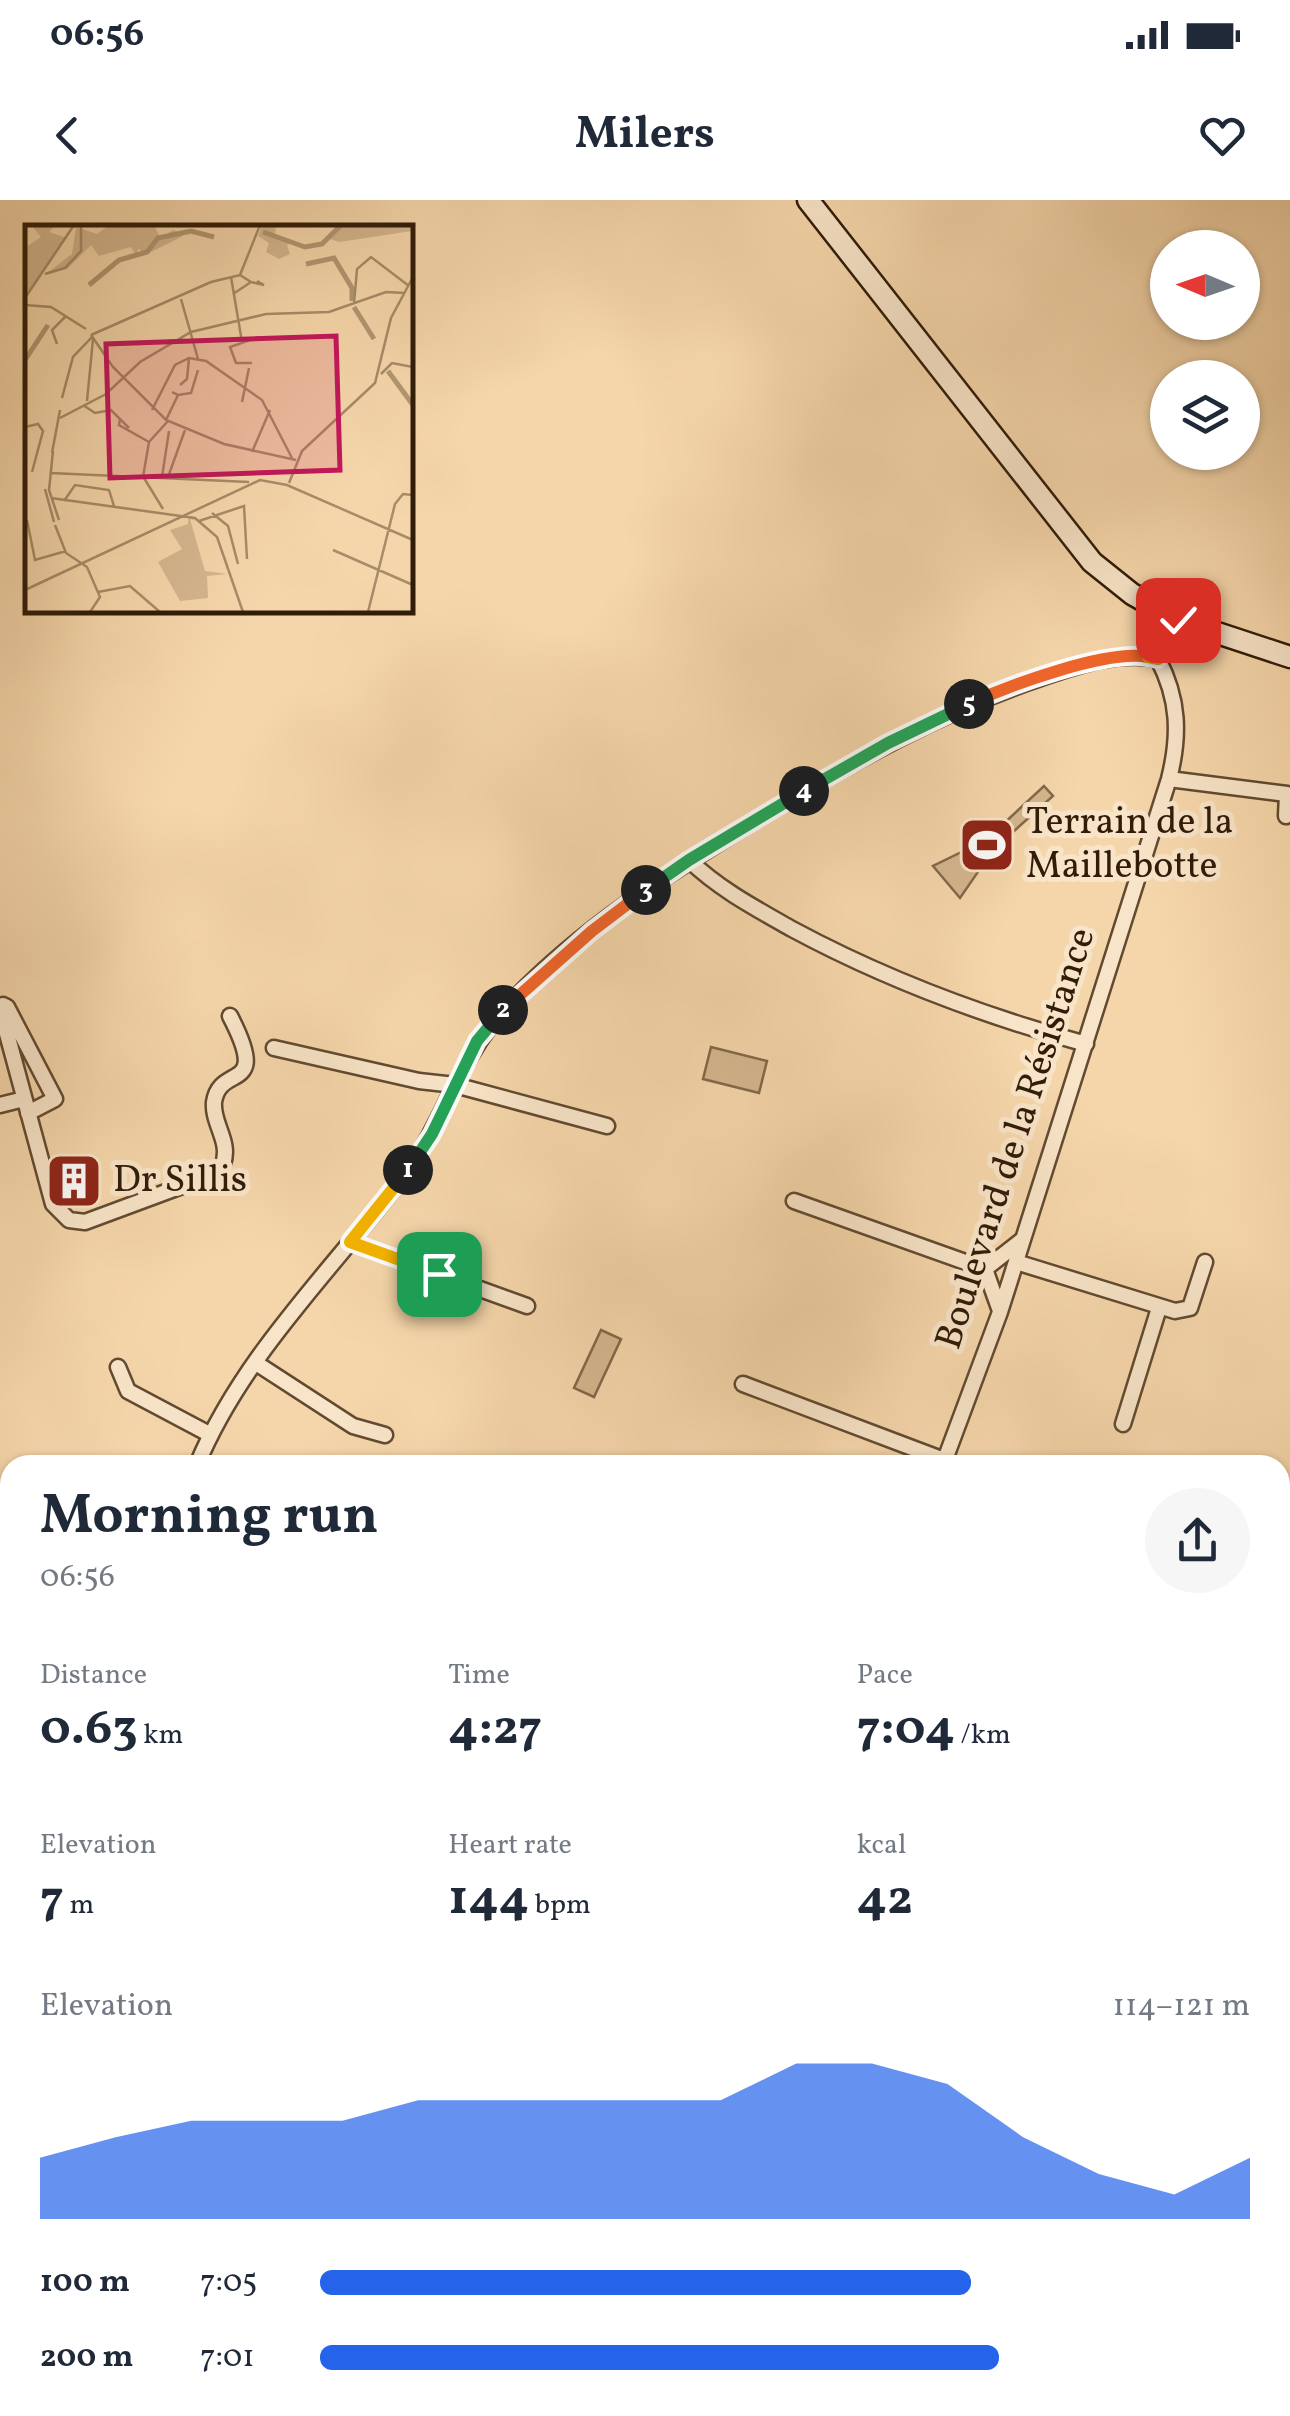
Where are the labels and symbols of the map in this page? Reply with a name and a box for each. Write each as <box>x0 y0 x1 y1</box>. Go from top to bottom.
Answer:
inset map <box>25 225 412 612</box>
north arrow <box>1150 230 1260 340</box>
pin <box>1136 578 1221 663</box>
pin: 5 <box>944 679 994 729</box>
pin: 4 <box>779 766 829 816</box>
place label: Terrain de la Maillebotte <box>1026 797 1233 894</box>
sports icon: Terrain de la Maillebotte <box>957 815 1017 875</box>
pin: 3 <box>621 865 671 915</box>
street label: Boulevard de la Résistance <box>924 921 1110 1357</box>
pin: 2 <box>478 985 528 1035</box>
pin: 1 <box>383 1145 433 1195</box>
building icon: Dr Sillis <box>44 1151 104 1211</box>
place label: Dr Sillis <box>113 1155 247 1208</box>
pin <box>397 1232 482 1317</box>

